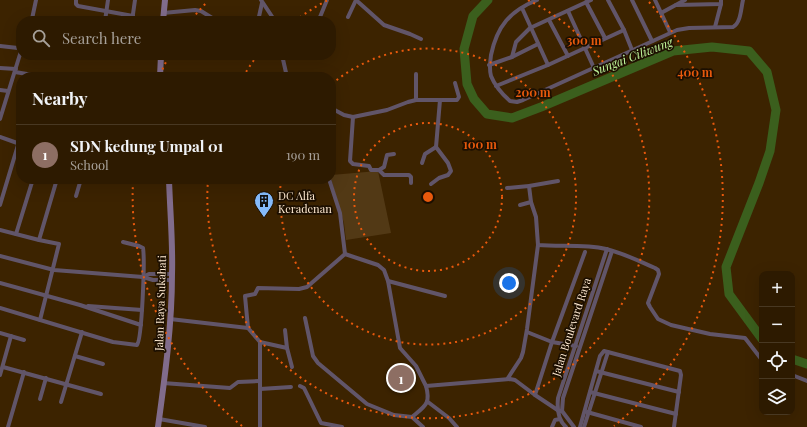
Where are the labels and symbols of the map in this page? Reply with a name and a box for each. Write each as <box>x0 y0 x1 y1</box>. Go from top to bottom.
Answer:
text: 300 m <box>567 32 602 48</box>
water label: Sungai Ciliwung <box>589 33 676 79</box>
text: 400 m <box>677 64 713 80</box>
text: 200 m <box>515 84 551 100</box>
text: 100 m <box>463 136 497 152</box>
place label: DC Alfa Keradenan <box>278 188 332 216</box>
building icon: DC Alfa Keradenan <box>253 190 275 218</box>
centre of rings <box>421 190 435 204</box>
street label: Jalan Raya Sukahati <box>151 255 169 352</box>
your location <box>499 273 519 293</box>
street label: Jalan Boulevard Raya <box>548 275 594 379</box>
pin: 1 <box>388 363 414 393</box>

